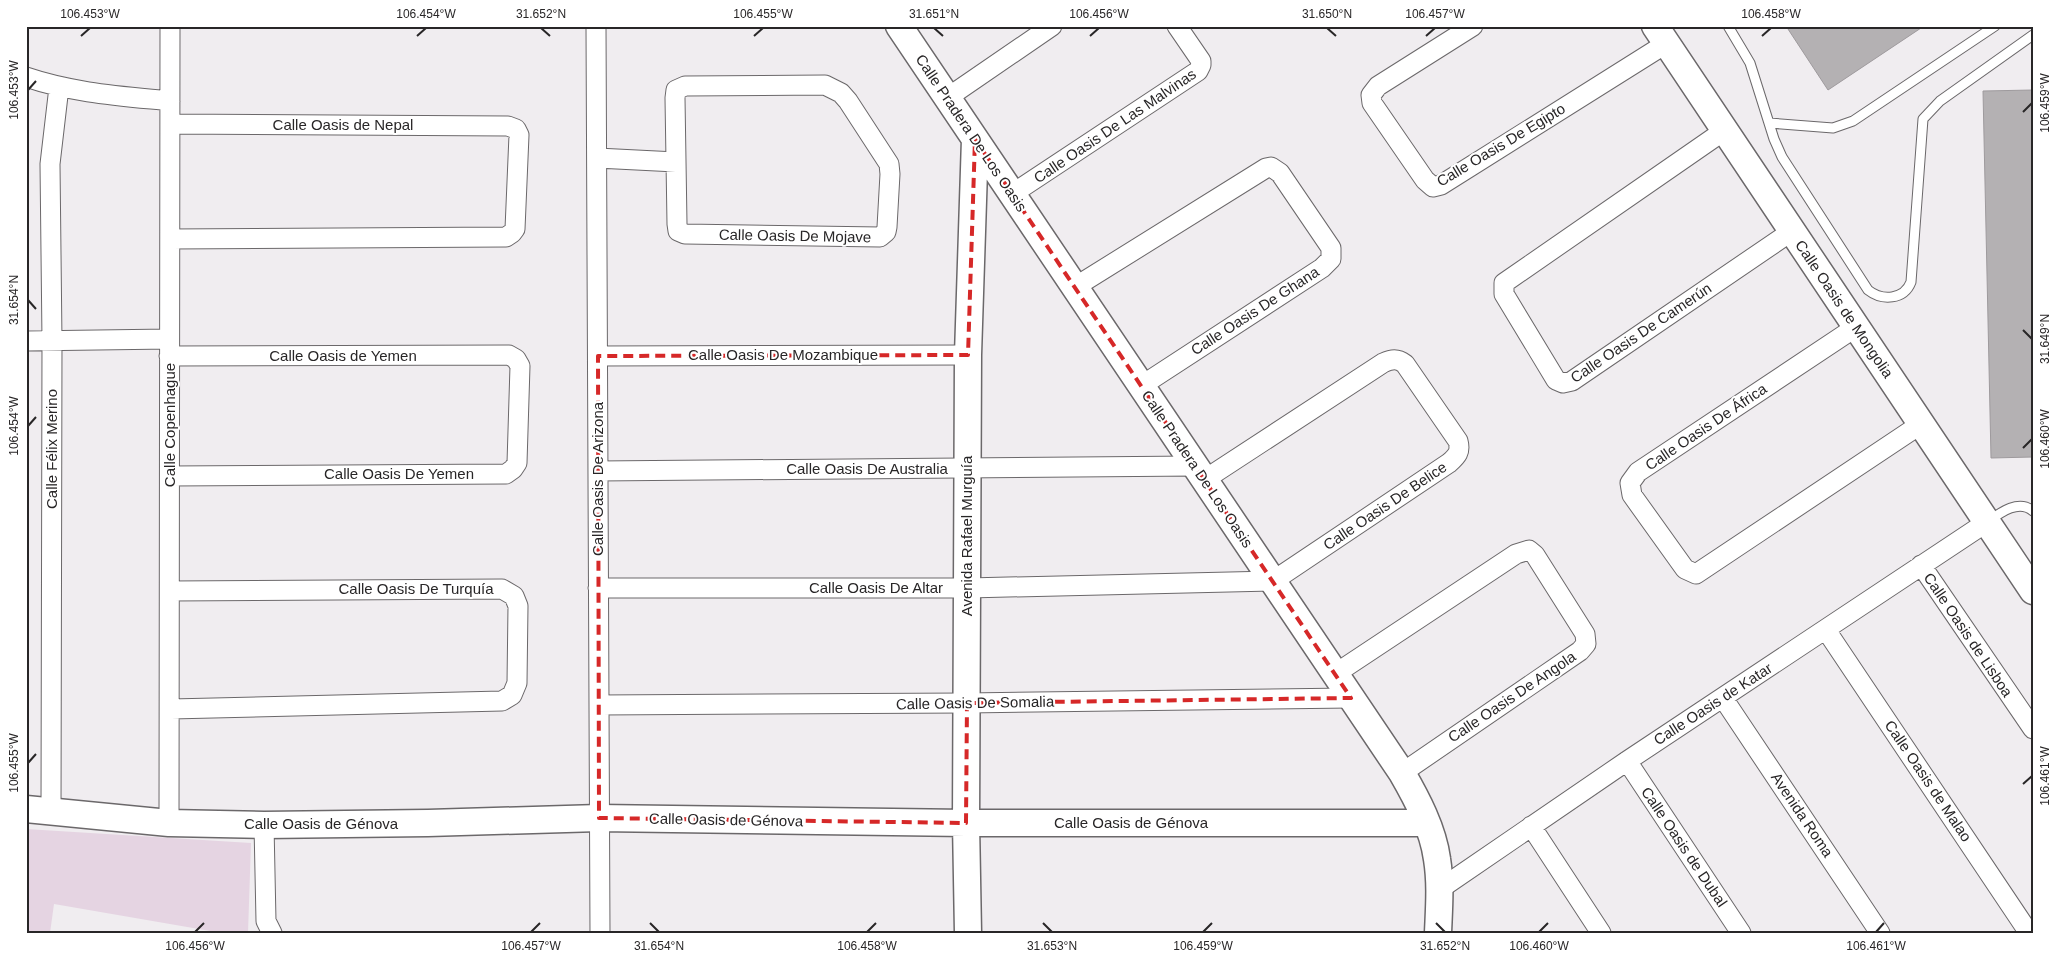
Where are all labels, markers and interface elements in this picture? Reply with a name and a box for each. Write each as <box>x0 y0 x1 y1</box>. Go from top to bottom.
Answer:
text: 106.453°W <box>60 7 120 21</box>
text: 106.454°W <box>396 7 456 21</box>
text: 31.652°N <box>516 7 566 21</box>
text: 106.455°W <box>733 7 793 21</box>
text: 31.651°N <box>909 7 959 21</box>
text: 106.456°W <box>1069 7 1129 21</box>
text: 31.650°N <box>1302 7 1352 21</box>
text: 106.457°W <box>1405 7 1465 21</box>
text: 106.458°W <box>1741 7 1801 21</box>
street label: Calle Pradera De Los Oasis <box>912 51 1030 215</box>
text: 106.453°W <box>7 60 21 120</box>
street label: Calle Oasis De Las Malvinas <box>1030 65 1199 186</box>
text: 106.459°W <box>2038 73 2052 133</box>
street label: Calle Oasis De Egipto <box>1433 99 1568 190</box>
street label: Calle Oasis de Nepal <box>273 116 413 133</box>
street label: Calle Oasis De Mojave <box>719 226 871 245</box>
street label: Calle Oasis de Mongolia <box>1792 237 1897 381</box>
street label: Calle Oasis De Ghana <box>1188 262 1322 358</box>
text: 31.654°N <box>7 275 21 325</box>
street label: Calle Oasis De Camerún <box>1567 279 1714 386</box>
text: 31.649°N <box>2038 314 2052 364</box>
street label: Calle Oasis De Mozambique <box>688 346 878 363</box>
street label: Calle Oasis de Yemen <box>269 347 417 364</box>
street label: Calle Copenhague <box>161 363 178 487</box>
street label: Calle Oasis De África <box>1642 379 1770 473</box>
street label: Calle Pradera De Los Oasis <box>1138 387 1256 551</box>
street label: Calle Félix Merino <box>43 389 60 509</box>
text: 106.454°W <box>7 396 21 456</box>
street label: Calle Oasis De Arizona <box>589 401 606 556</box>
text: 106.460°W <box>2038 409 2052 469</box>
street label: Avenida Rafael Murguía <box>958 455 975 616</box>
street label: Calle Oasis De Belice <box>1320 458 1450 553</box>
street label: Calle Oasis De Australia <box>786 460 949 477</box>
street label: Calle Oasis De Yemen <box>324 465 474 482</box>
street label: Calle Oasis de Lisboa <box>1921 569 2017 700</box>
street label: Calle Oasis De Altar <box>809 579 943 596</box>
street label: Calle Oasis De Turquía <box>338 580 494 597</box>
street label: Calle Oasis De Angola <box>1445 647 1579 746</box>
street label: Calle Oasis de Katar <box>1650 659 1775 748</box>
street label: Calle Oasis De Somalia <box>896 693 1055 712</box>
street label: Calle Oasis de Malao <box>1882 717 1975 845</box>
text: 106.455°W <box>7 733 21 793</box>
text: 106.461°W <box>2038 746 2052 806</box>
street label: Avenida Roma <box>1768 769 1837 861</box>
street label: Calle Oasis de Dubal <box>1638 784 1731 910</box>
street label: Calle Oasis de Génova <box>649 810 804 829</box>
street label: Calle Oasis de Génova <box>1054 814 1209 831</box>
street label: Calle Oasis de Génova <box>244 815 399 832</box>
text: 106.456°W <box>165 939 225 953</box>
text: 106.457°W <box>501 939 561 953</box>
text: 31.654°N <box>634 939 684 953</box>
text: 106.458°W <box>837 939 897 953</box>
text: 31.653°N <box>1027 939 1077 953</box>
text: 106.459°W <box>1173 939 1233 953</box>
text: 31.652°N <box>1420 939 1470 953</box>
text: 106.460°W <box>1509 939 1569 953</box>
text: 106.461°W <box>1846 939 1906 953</box>

